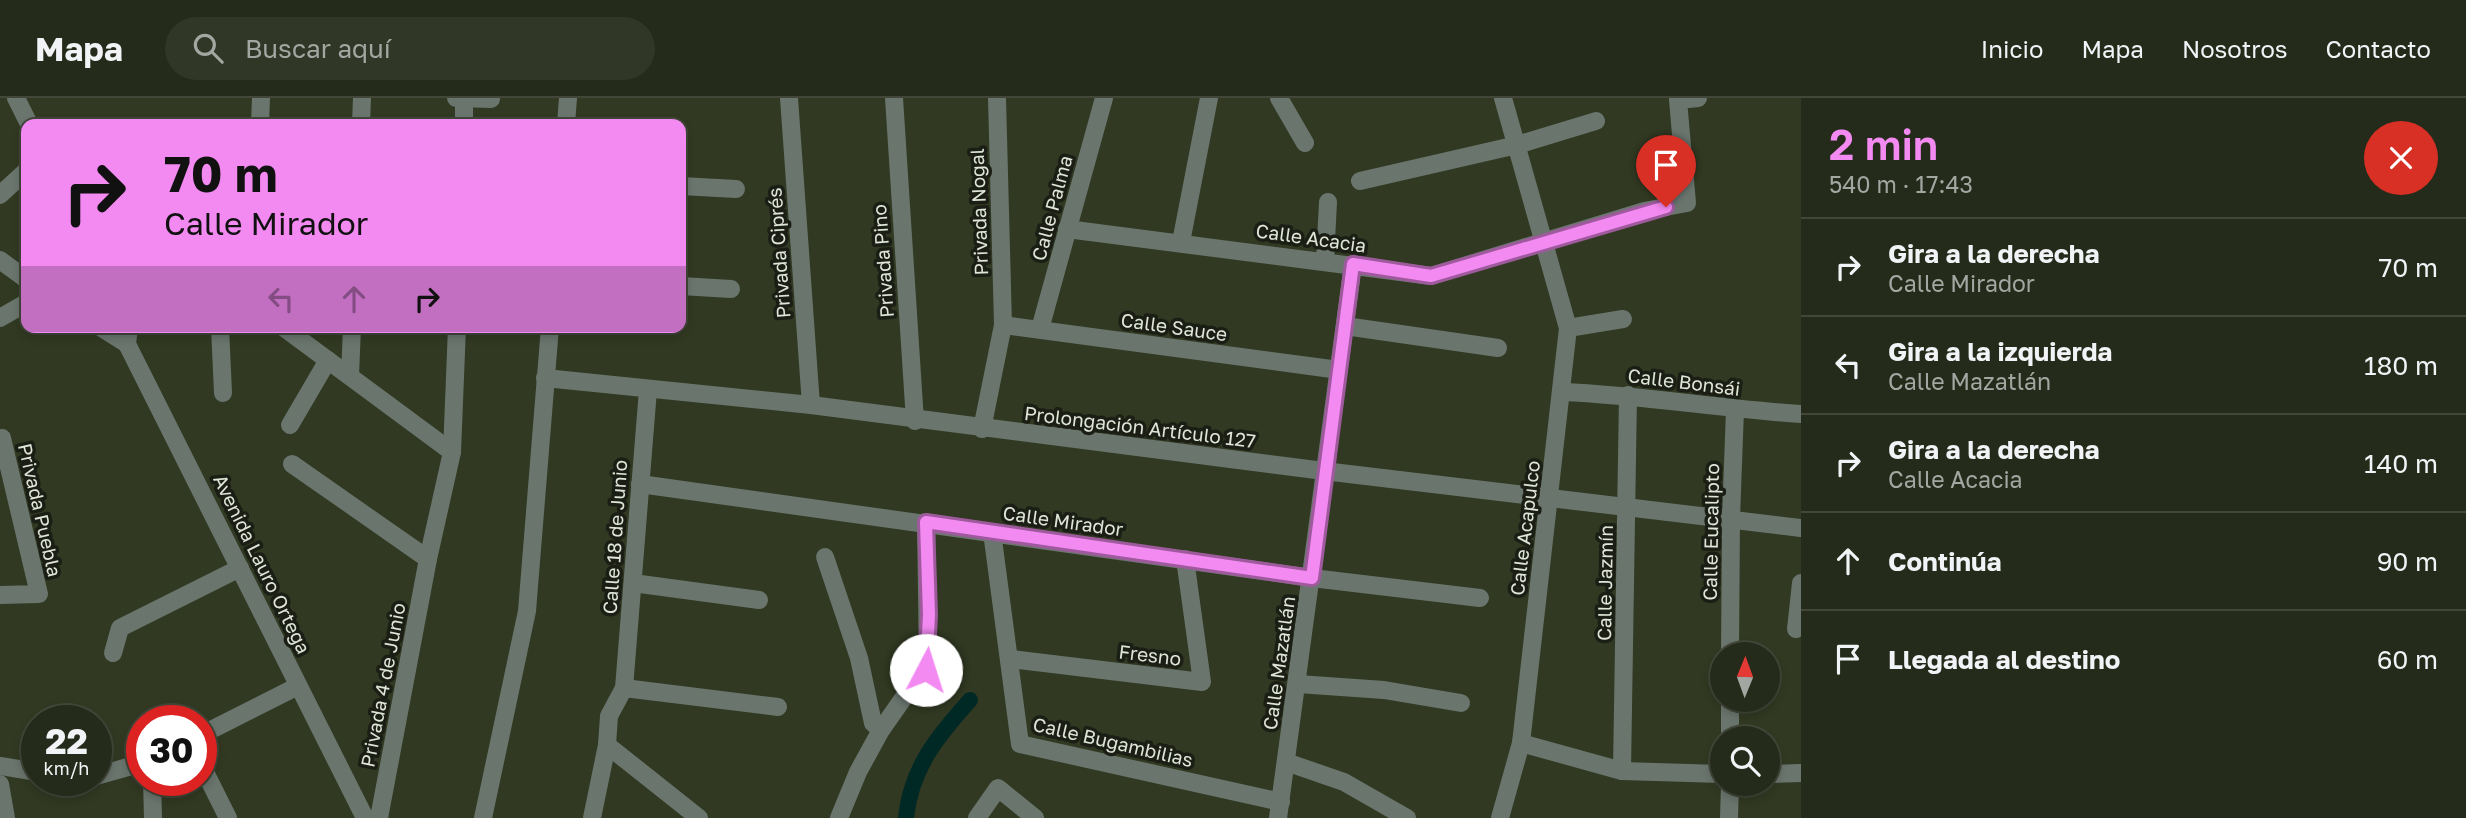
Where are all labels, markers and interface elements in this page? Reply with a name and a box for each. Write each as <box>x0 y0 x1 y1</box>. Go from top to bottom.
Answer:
search box <box>165 17 655 80</box>
text: Mapa <box>35 29 123 68</box>
icon: search <box>189 29 227 67</box>
text: Buscar aquí <box>245 33 391 64</box>
text: Inicio <box>1981 34 2043 63</box>
text: Mapa <box>2081 34 2144 63</box>
text: Nosotros <box>2182 34 2288 63</box>
text: Contacto <box>2326 34 2431 63</box>
text: 2 min <box>1829 119 1938 169</box>
button: close <box>2364 121 2438 195</box>
pin <box>1636 135 1696 207</box>
text: 70 m <box>164 144 278 203</box>
icon: arrive <box>1647 146 1685 184</box>
icon: right <box>49 147 140 238</box>
street label: Privada Nogal <box>965 148 992 276</box>
street label: Calle Palma <box>1026 153 1077 263</box>
text: 540 m · 17:43 <box>1829 170 1973 198</box>
street label: Privada Ciprés <box>762 187 795 319</box>
text: Calle Mirador <box>164 204 368 242</box>
street label: Privada Pino <box>867 204 898 318</box>
street label: Calle Acacia <box>1254 218 1368 257</box>
text: Gira a la derecha <box>1888 238 2100 269</box>
icon: right <box>1829 248 1867 286</box>
text: 70 m <box>2379 252 2438 283</box>
text: Calle Mirador <box>1888 269 2035 297</box>
icon: left <box>262 280 300 318</box>
icon: ahead <box>335 280 373 318</box>
icon: right <box>408 280 446 318</box>
street label: Calle Sauce <box>1119 308 1229 345</box>
text: Gira a la izquierda <box>1888 336 2112 367</box>
icon: left <box>1829 346 1867 384</box>
text: 180 m <box>2364 350 2438 381</box>
street label: Calle Bonsái <box>1627 363 1742 400</box>
text: Calle Mazatlán <box>1888 367 2051 395</box>
street label: Prolongación Artículo 127 <box>1023 401 1257 452</box>
text: Gira a la derecha <box>1888 434 2100 465</box>
street label: Privada Puebla <box>14 441 67 579</box>
icon: right <box>1829 444 1867 482</box>
text: 140 m <box>2364 448 2438 479</box>
street label: Calle 18 de Junio <box>598 459 631 615</box>
street label: Calle Acapulco <box>1505 459 1544 597</box>
street label: Calle Eucalipto <box>1698 463 1723 601</box>
text: Calle Acacia <box>1888 465 2023 493</box>
street label: Avenida Lauro Ortega <box>209 471 316 657</box>
street label: Calle Mirador <box>1001 501 1125 540</box>
street label: Calle Jazmín <box>1592 525 1617 641</box>
icon: ahead <box>1829 542 1867 580</box>
text: Continúa <box>1888 546 2002 577</box>
text: 90 m <box>2377 546 2438 577</box>
street label: Calle Mazatlán <box>1258 595 1299 731</box>
street label: Privada 4 de Junio <box>355 601 410 769</box>
position arrow <box>889 633 963 707</box>
street label: Fresno <box>1118 639 1183 670</box>
icon: arrive <box>1829 640 1867 678</box>
north arrow <box>1710 642 1780 712</box>
map controls <box>1710 642 1780 796</box>
text: Llegada al destino <box>1888 644 2120 675</box>
text: 60 m <box>2377 644 2438 675</box>
speed limit sign: 30 <box>126 705 217 796</box>
street label: Calle Bugambilias <box>1031 712 1195 771</box>
text: 22 <box>45 720 88 762</box>
button: search <box>1710 726 1780 796</box>
text: km/h <box>44 757 89 779</box>

